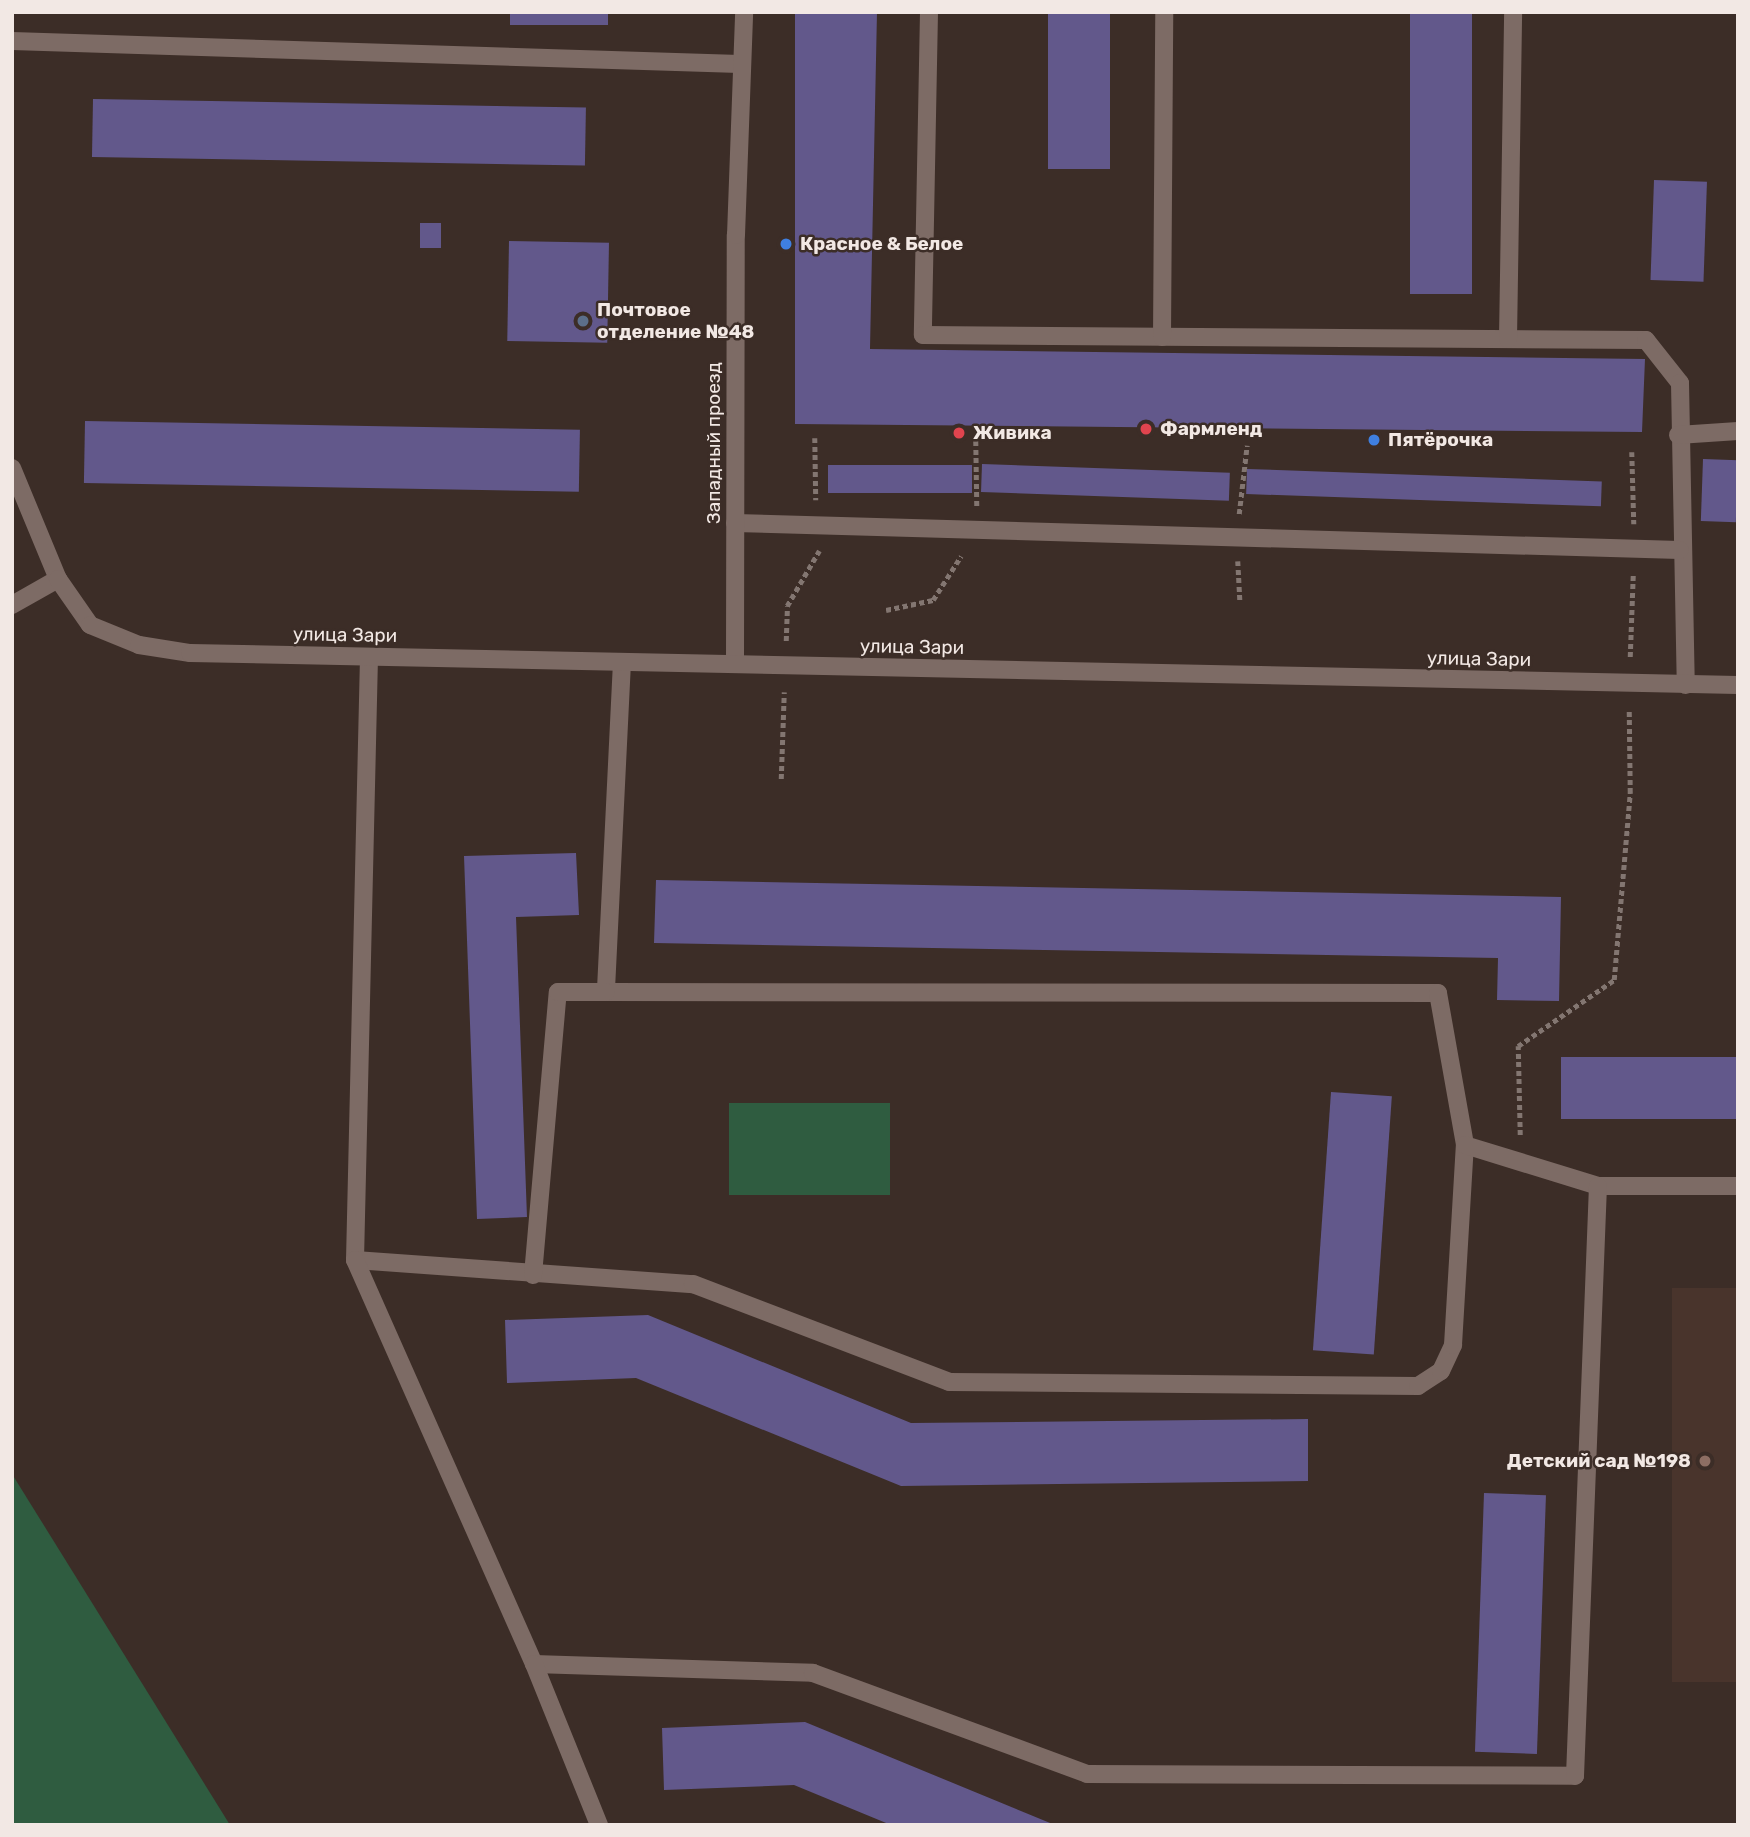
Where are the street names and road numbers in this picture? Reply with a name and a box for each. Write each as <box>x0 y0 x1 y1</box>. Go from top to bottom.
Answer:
street label: Западный проезд <box>703 362 725 524</box>
street label: улица Зари <box>293 623 397 647</box>
street label: улица Зари <box>860 635 964 659</box>
street label: улица Зари <box>1427 647 1531 671</box>

